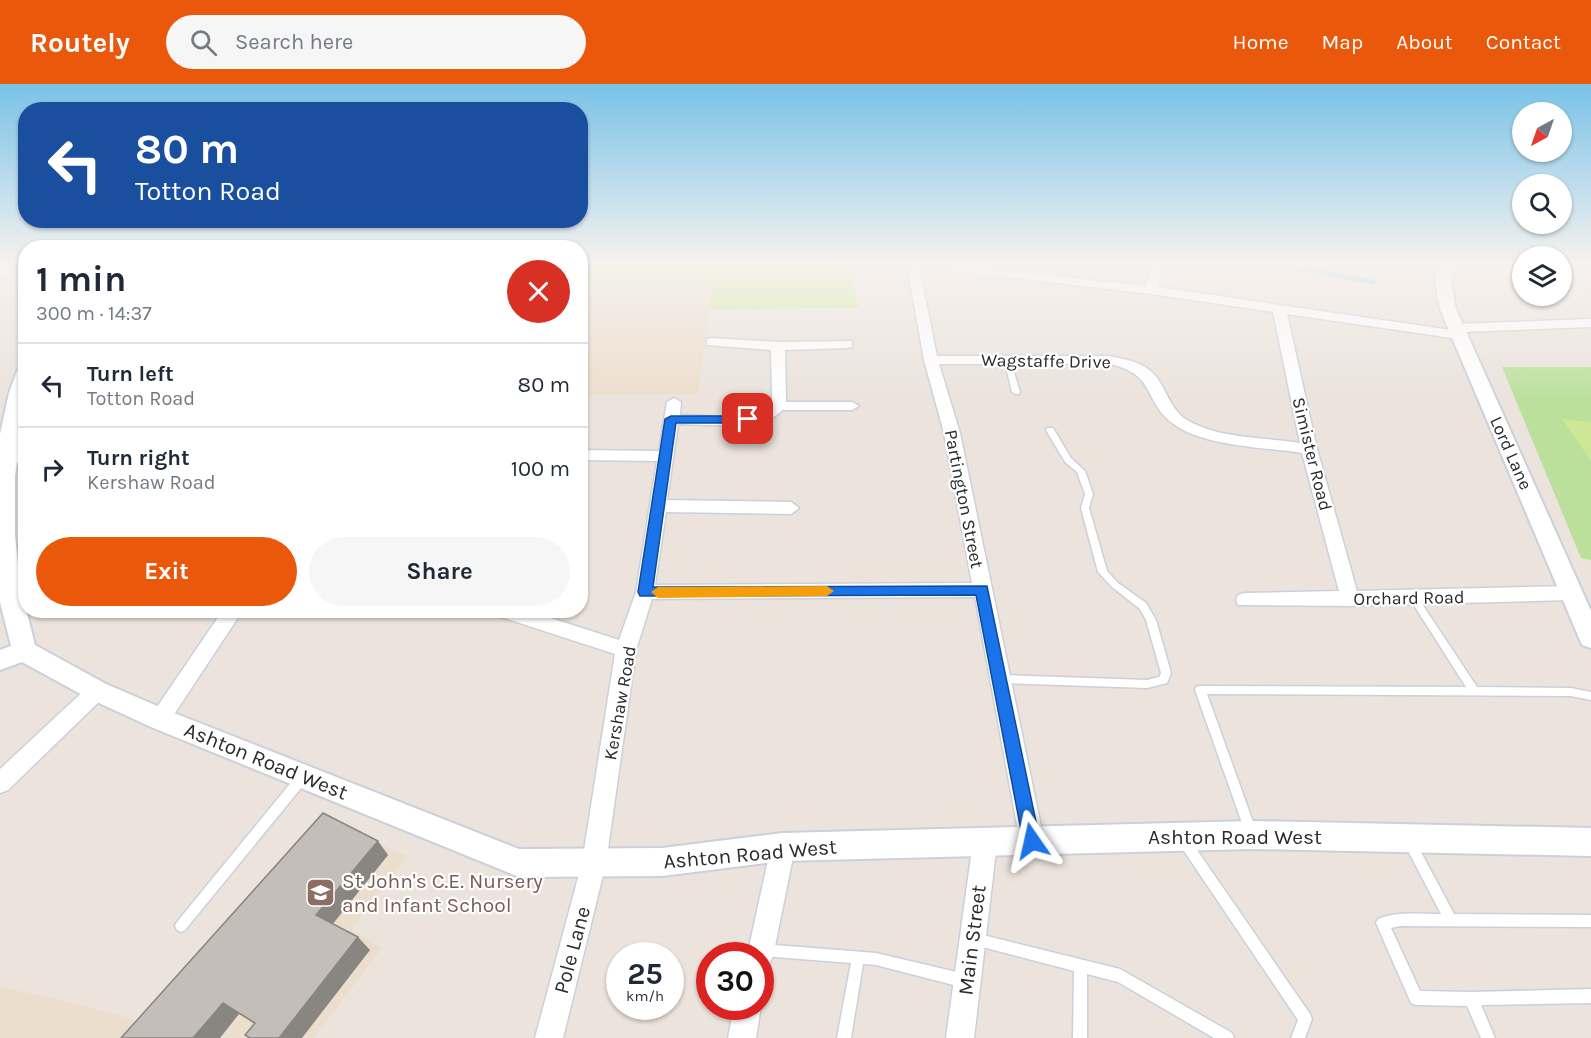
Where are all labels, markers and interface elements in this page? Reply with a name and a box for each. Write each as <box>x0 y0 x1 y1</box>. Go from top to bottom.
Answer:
search box <box>166 15 586 69</box>
text: Routely <box>30 26 130 59</box>
icon: search <box>187 26 220 59</box>
text: Search here <box>235 29 353 55</box>
text: Home <box>1233 30 1289 54</box>
text: Map <box>1322 30 1363 54</box>
text: About <box>1396 30 1453 54</box>
text: Contact <box>1486 30 1561 54</box>
north arrow <box>1512 102 1572 162</box>
map controls <box>1512 102 1572 306</box>
text: 80 m <box>135 124 239 174</box>
icon: left <box>36 126 114 204</box>
button: search <box>1512 174 1572 234</box>
text: Totton Road <box>135 175 281 207</box>
button: layers <box>1512 246 1572 306</box>
text: 1 min <box>36 258 126 300</box>
button: close <box>507 260 570 323</box>
text: 300 m · 14:37 <box>36 302 152 325</box>
street label: Wagstaffe Drive <box>981 349 1111 373</box>
text: Turn left <box>87 361 174 387</box>
icon: left <box>36 369 69 402</box>
text: 80 m <box>518 372 570 398</box>
text: Totton Road <box>87 387 195 410</box>
pin <box>722 393 773 444</box>
street label: Simister Road <box>1287 395 1337 513</box>
icon: arrive <box>731 402 764 435</box>
street label: Lord Lane <box>1485 413 1537 493</box>
street label: Partington Street <box>940 428 988 570</box>
text: Turn right <box>87 445 190 471</box>
icon: right <box>36 453 69 486</box>
text: 100 m <box>511 456 570 482</box>
text: Kershaw Road <box>87 471 216 494</box>
button: Exit <box>36 537 297 606</box>
button: Share <box>309 537 570 606</box>
street label: Orchard Road <box>1353 586 1465 610</box>
street label: Kershaw Road <box>599 644 641 762</box>
street label: Ashton Road West <box>181 717 351 805</box>
position arrow <box>1000 809 1064 873</box>
street label: Ashton Road West <box>1148 825 1322 849</box>
street label: Ashton Road West <box>662 834 838 874</box>
place label: St John's C.E. Nursery and Infant School <box>342 869 543 917</box>
school or university icon: St John's C.E. Nursery and Infant School <box>305 877 337 909</box>
street label: Main Street <box>953 883 991 997</box>
street label: Pole Lane <box>549 904 595 996</box>
speed limit sign: 30 <box>696 942 774 1020</box>
text: 25 <box>627 956 663 992</box>
text: km/h <box>626 987 664 1005</box>

